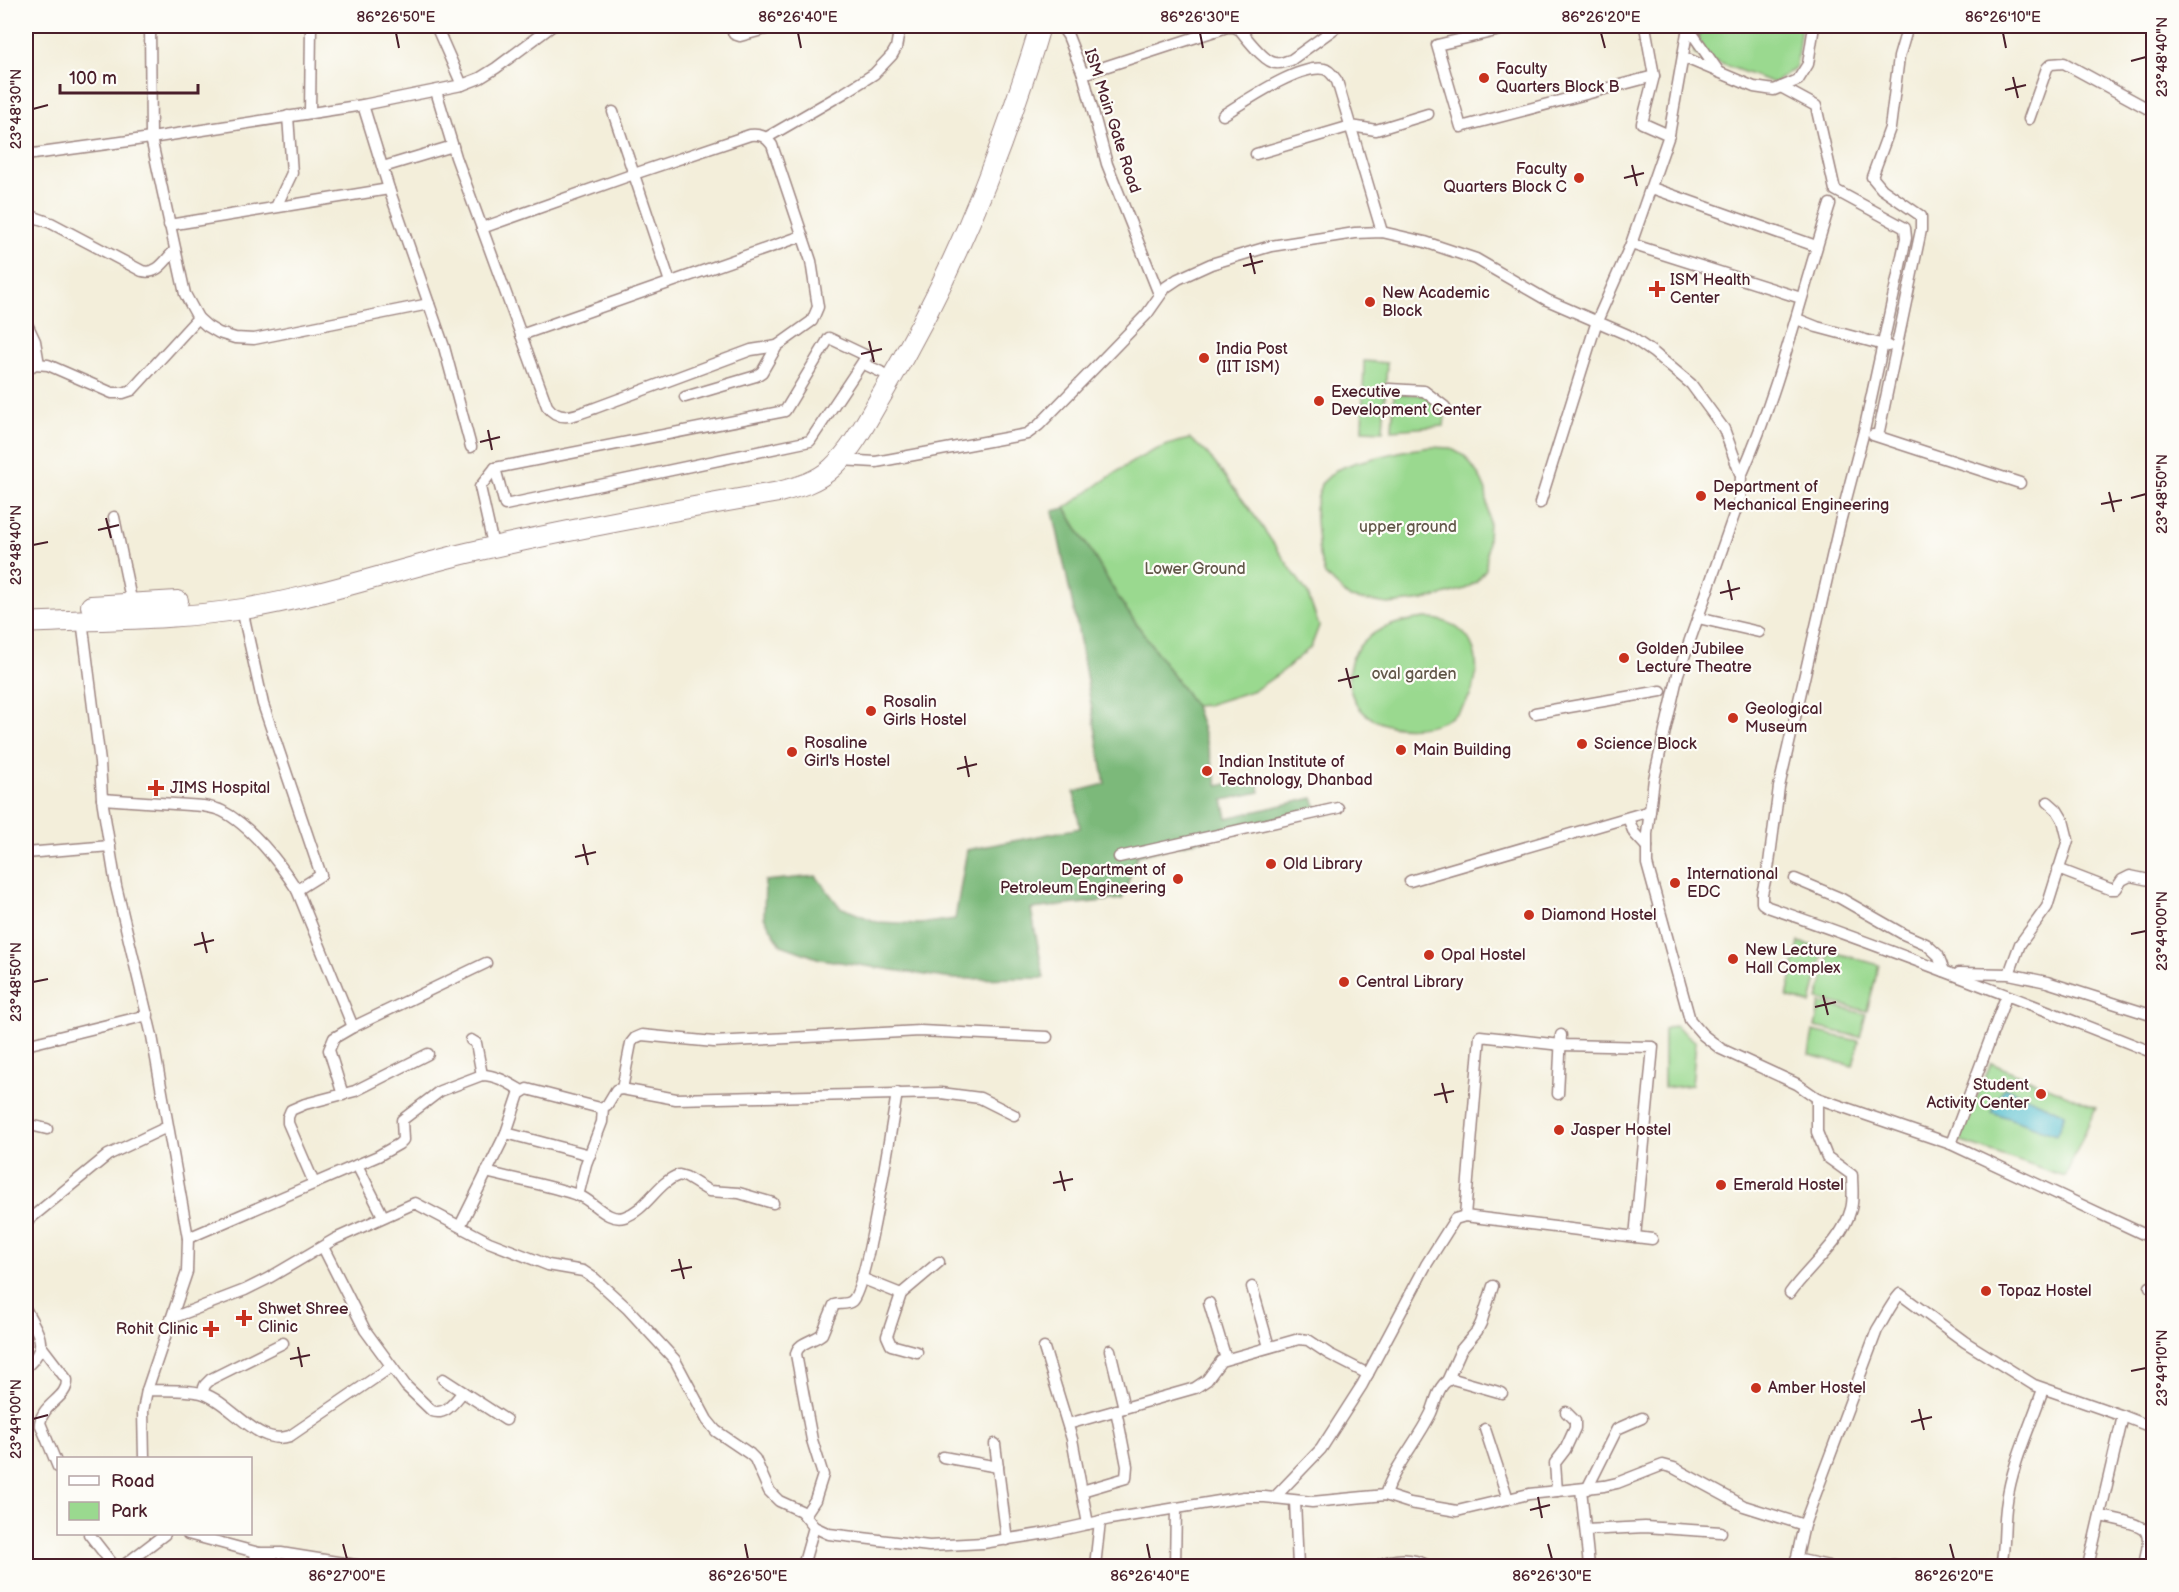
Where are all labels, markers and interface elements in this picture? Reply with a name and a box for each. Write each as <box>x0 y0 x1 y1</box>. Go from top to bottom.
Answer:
text: 86°26'50"E <box>357 8 436 27</box>
text: 86°26'40"E <box>758 8 838 27</box>
text: 86°26'30"E <box>1160 8 1240 27</box>
text: 86°26'20"E <box>1561 8 1641 27</box>
text: 86°26'10"E <box>1965 8 2041 27</box>
text: 23°48'40"N <box>2153 17 2172 97</box>
street label: ISM Main Gate Road <box>1080 46 1144 196</box>
scale bar <box>60 57 198 95</box>
place label: Faculty Quarters Block B <box>1496 60 1619 97</box>
text: 100 m <box>69 68 117 89</box>
text: 23°48'30"N <box>7 69 26 149</box>
marker: Faculty Quarters Block B <box>1477 71 1491 85</box>
place label: Faculty Quarters Block C <box>1443 160 1568 197</box>
marker: Faculty Quarters Block C <box>1572 171 1586 185</box>
place label: ISM Health Center <box>1670 271 1750 308</box>
marker: ISM Health Center <box>1648 280 1666 298</box>
place label: New Academic Block <box>1382 284 1490 321</box>
marker: New Academic Block <box>1363 295 1377 309</box>
place label: India Post (IIT ISM) <box>1216 340 1288 377</box>
marker: India Post (IIT ISM) <box>1197 351 1211 365</box>
place label: Executive Development Center <box>1331 383 1481 420</box>
marker: Executive Development Center <box>1312 394 1326 408</box>
text: 23°48'50"N <box>2153 454 2172 534</box>
place label: Department of Mechanical Engineering <box>1713 478 1889 515</box>
marker: Department of Mechanical Engineering <box>1694 489 1708 503</box>
text: 23°48'40"N <box>7 505 26 585</box>
park label: upper ground <box>1359 518 1457 537</box>
park label: Lower Ground <box>1144 560 1246 579</box>
place label: Golden Jubilee Lecture Theatre <box>1636 640 1752 677</box>
marker: Golden Jubilee Lecture Theatre <box>1617 651 1631 665</box>
park label: oval garden <box>1372 665 1456 684</box>
place label: Rosalin Girls Hostel <box>883 693 967 730</box>
place label: Geological Museum <box>1745 700 1822 737</box>
marker: Rosalin Girls Hostel <box>864 704 878 718</box>
marker: Geological Museum <box>1726 711 1740 725</box>
place label: Rosaline Girl's Hostel <box>804 734 890 771</box>
place label: Science Block <box>1594 735 1697 754</box>
marker: Science Block <box>1575 737 1589 751</box>
place label: Main Building <box>1413 741 1511 760</box>
marker: Main Building <box>1394 743 1408 757</box>
marker: Rosaline Girl's Hostel <box>785 745 799 759</box>
place label: Indian Institute of Technology, Dhanbad <box>1219 753 1373 790</box>
marker: Indian Institute of Technology, Dhanbad <box>1200 764 1214 778</box>
marker: JIMS Hospital <box>147 779 165 797</box>
place label: JIMS Hospital <box>170 779 270 798</box>
place label: Old Library <box>1283 855 1363 874</box>
marker: Old Library <box>1264 857 1278 871</box>
place label: Department of Petroleum Engineering <box>1000 861 1166 898</box>
place label: International EDC <box>1687 865 1778 902</box>
marker: Department of Petroleum Engineering <box>1171 872 1185 886</box>
marker: International EDC <box>1668 876 1682 890</box>
text: 23°49'00"N <box>2153 891 2172 971</box>
place label: Diamond Hostel <box>1541 906 1657 925</box>
marker: Diamond Hostel <box>1522 908 1536 922</box>
place label: New Lecture Hall Complex <box>1745 941 1841 978</box>
text: 23°48'50"N <box>7 942 26 1022</box>
place label: Opal Hostel <box>1441 946 1526 965</box>
marker: Opal Hostel <box>1422 948 1436 962</box>
marker: New Lecture Hall Complex <box>1726 952 1740 966</box>
place label: Central Library <box>1356 973 1464 992</box>
marker: Central Library <box>1337 975 1351 989</box>
place label: Student Activity Center <box>1927 1076 2029 1113</box>
marker: Student Activity Center <box>2034 1087 2048 1101</box>
place label: Jasper Hostel <box>1571 1121 1671 1140</box>
marker: Jasper Hostel <box>1552 1123 1566 1137</box>
place label: Emerald Hostel <box>1733 1176 1844 1195</box>
marker: Emerald Hostel <box>1714 1178 1728 1192</box>
place label: Topaz Hostel <box>1998 1282 2092 1301</box>
marker: Topaz Hostel <box>1979 1284 1993 1298</box>
place label: Shwet Shree Clinic <box>258 1300 349 1337</box>
marker: Shwet Shree Clinic <box>235 1309 253 1327</box>
place label: Rohit Clinic <box>116 1320 198 1339</box>
marker: Rohit Clinic <box>202 1320 220 1338</box>
text: 23°49'10"N <box>2153 1329 2172 1407</box>
text: 23°49'00"N <box>7 1379 26 1459</box>
place label: Amber Hostel <box>1768 1379 1866 1398</box>
marker: Amber Hostel <box>1749 1381 1763 1395</box>
legend <box>57 1457 252 1535</box>
text: Road <box>111 1471 155 1492</box>
text: Park <box>111 1501 147 1522</box>
text: 86°27'00"E <box>308 1567 386 1586</box>
text: 86°26'50"E <box>709 1567 788 1586</box>
text: 86°26'40"E <box>1110 1567 1190 1586</box>
text: 86°26'30"E <box>1512 1567 1592 1586</box>
text: 86°26'20"E <box>1914 1567 1994 1586</box>

